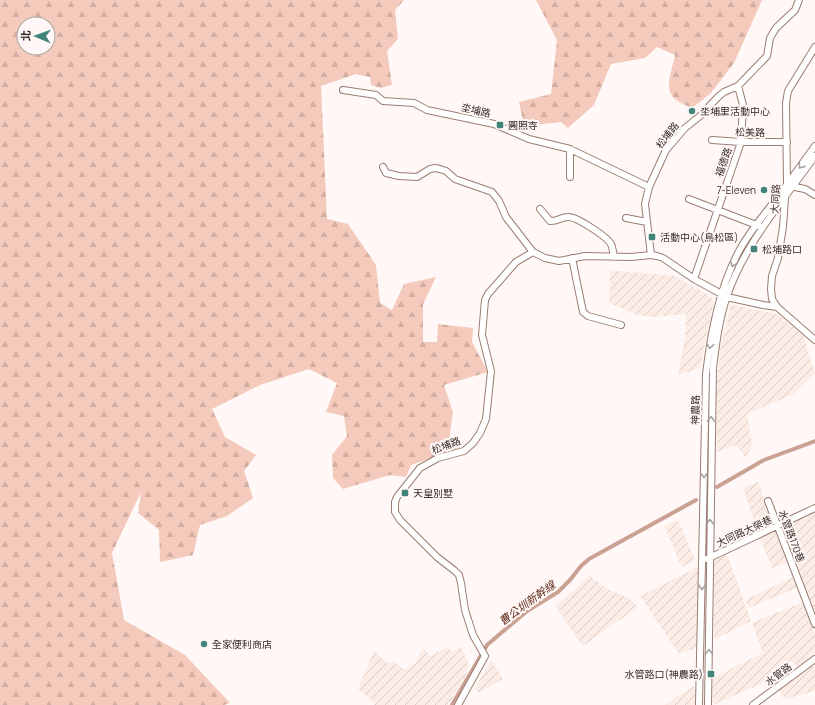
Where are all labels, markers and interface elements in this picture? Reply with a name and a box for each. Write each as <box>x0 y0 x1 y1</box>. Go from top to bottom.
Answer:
north arrow <box>16 16 56 56</box>
text: 北 <box>18 30 33 41</box>
street label: 坔埔路 <box>460 100 492 120</box>
place label: 坔埔里活動中心 <box>700 104 770 118</box>
marker: 坔埔里活動中心 <box>687 106 697 116</box>
place label: 圓照寺 <box>508 118 538 132</box>
street label: 松埔路 <box>652 119 682 151</box>
marker: 圓照寺 <box>495 120 505 130</box>
street label: 松美路 <box>735 125 765 139</box>
street label: 福德路 <box>711 146 735 178</box>
one-way arrow <box>799 161 806 168</box>
place label: 7-Eleven <box>717 183 756 197</box>
street label: 大同路 <box>767 184 783 214</box>
marker: 7-Eleven <box>759 185 769 195</box>
place label: 活動中心(鳥松區) <box>660 230 739 244</box>
marker: 活動中心(鳥松區) <box>647 232 657 242</box>
place label: 松埔路口 <box>762 242 802 256</box>
marker: 松埔路口 <box>749 244 759 254</box>
one-way arrow <box>730 259 738 267</box>
one-way arrow <box>706 343 715 349</box>
street label: 神農路 <box>688 395 702 425</box>
one-way arrow <box>707 416 716 422</box>
street label: 松埔路 <box>430 433 462 457</box>
one-way arrow <box>700 472 708 478</box>
place label: 天皇別墅 <box>413 486 453 500</box>
marker: 天皇別墅 <box>400 488 410 498</box>
street label: 水管路170巷 <box>776 508 808 564</box>
street label: 大同路大榮巷 <box>714 512 774 550</box>
one-way arrow <box>706 519 714 525</box>
water label: 曹公圳新幹線 <box>496 576 559 628</box>
one-way arrow <box>698 584 706 590</box>
place label: 全家便利商店 <box>212 637 272 651</box>
marker: 全家便利商店 <box>199 639 209 649</box>
one-way arrow <box>705 649 713 655</box>
street label: 水管路 <box>762 659 794 689</box>
place label: 水管路口(神農路) <box>624 667 703 681</box>
marker: 水管路口(神農路) <box>706 669 716 679</box>

